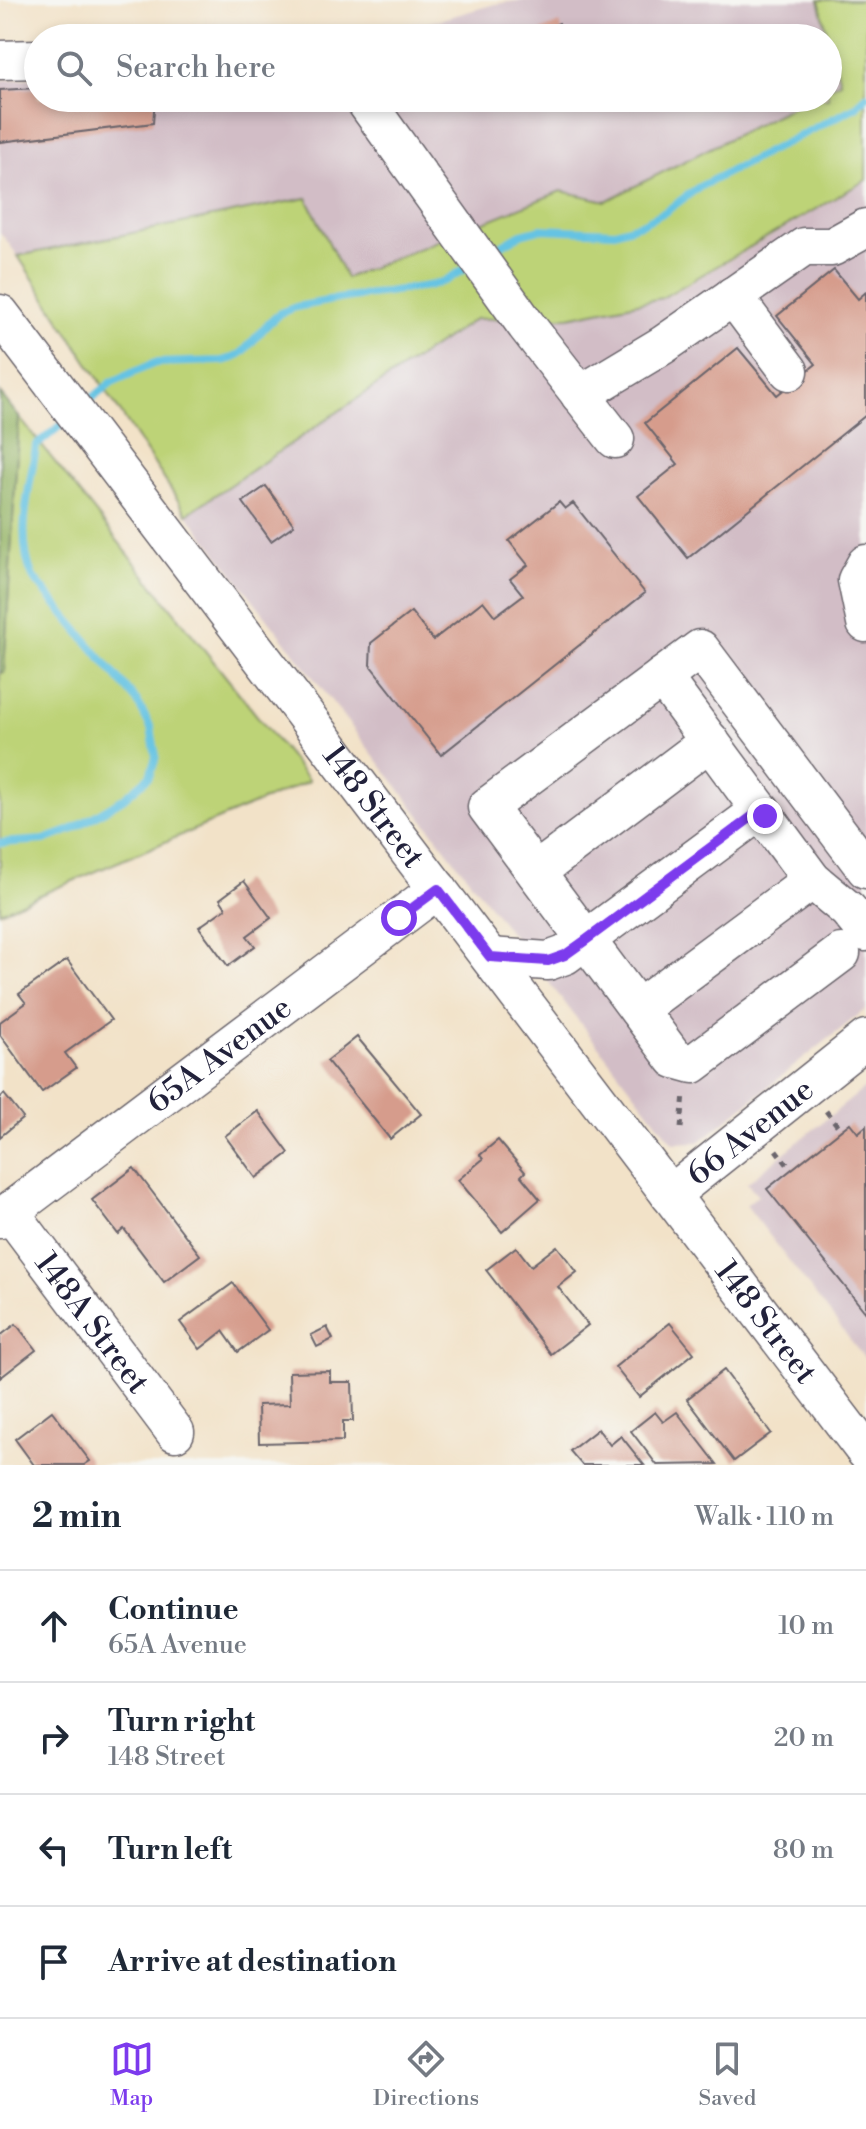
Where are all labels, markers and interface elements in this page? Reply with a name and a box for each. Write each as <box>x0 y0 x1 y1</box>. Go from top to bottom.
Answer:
search box <box>24 24 842 112</box>
icon: search <box>52 46 96 90</box>
text: Search here <box>116 49 276 87</box>
street label: 148 Street <box>314 737 433 876</box>
route end <box>747 798 783 834</box>
route start <box>381 900 417 936</box>
street label: 65A Avenue <box>139 987 300 1122</box>
street label: 66 Avenue <box>679 1070 822 1195</box>
street label: 148A Street <box>26 1244 158 1402</box>
street label: 148 Street <box>706 1252 826 1392</box>
text: 2 min <box>32 1496 121 1538</box>
text: Walk · 110 m <box>695 1501 834 1533</box>
text: Continue <box>108 1591 239 1629</box>
icon: ahead <box>32 1604 76 1648</box>
text: 10 m <box>778 1610 834 1642</box>
text: 65A Avenue <box>108 1629 247 1661</box>
text: Turn right <box>108 1703 255 1741</box>
icon: right <box>32 1716 76 1760</box>
text: 20 m <box>774 1722 834 1754</box>
text: 148 Street <box>108 1741 226 1773</box>
icon: left <box>32 1828 76 1872</box>
text: Turn left <box>108 1831 232 1869</box>
text: 80 m <box>773 1834 834 1866</box>
icon: arrive <box>32 1940 76 1984</box>
text: Arrive at destination <box>108 1943 397 1981</box>
tab: Map <box>110 2037 154 2112</box>
tab: Directions <box>373 2037 479 2112</box>
tab: Saved <box>699 2037 756 2112</box>

